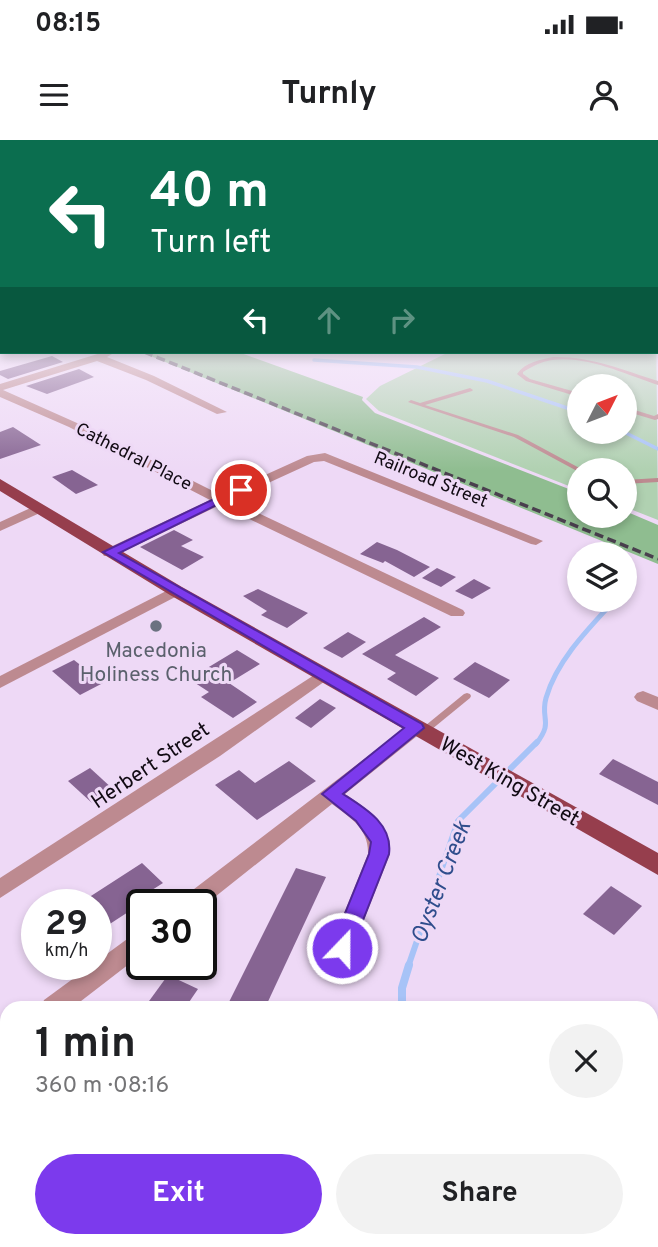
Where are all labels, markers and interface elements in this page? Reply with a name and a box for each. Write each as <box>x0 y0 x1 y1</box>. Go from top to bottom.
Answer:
text: 08:15 <box>35 8 101 41</box>
text: Turnly <box>281 75 377 115</box>
icon: menu <box>35 76 73 114</box>
icon: person <box>585 76 623 114</box>
text: 40 m <box>150 163 269 225</box>
icon: left <box>35 168 126 259</box>
text: Turn left <box>150 224 271 264</box>
icon: left <box>237 301 275 339</box>
icon: ahead <box>310 301 348 339</box>
icon: right <box>383 301 421 339</box>
north arrow <box>567 374 637 444</box>
map controls <box>567 374 637 612</box>
street label: Cathedral Place <box>71 418 195 497</box>
street label: Railroad Street <box>370 447 491 514</box>
button: search <box>567 458 637 528</box>
pin <box>211 460 271 520</box>
icon: arrive <box>222 471 260 509</box>
button: layers <box>567 542 637 612</box>
marker: Macedonia Holiness Church <box>148 618 164 634</box>
place label: Macedonia Holiness Church <box>80 638 232 689</box>
street label: Herbert Street <box>86 717 215 816</box>
street label: West King Street <box>435 731 584 833</box>
water label: Oyster Creek <box>406 817 479 948</box>
speed limit sign: 30 <box>126 889 217 980</box>
text: 29 <box>45 903 88 947</box>
position arrow <box>305 911 379 985</box>
text: km/h <box>45 940 88 963</box>
text: 1 min <box>35 1019 136 1072</box>
button: close <box>549 1024 623 1098</box>
text: 360 m · 08:16 <box>35 1072 169 1101</box>
button: Exit <box>35 1154 322 1234</box>
button: Share <box>336 1154 623 1234</box>

